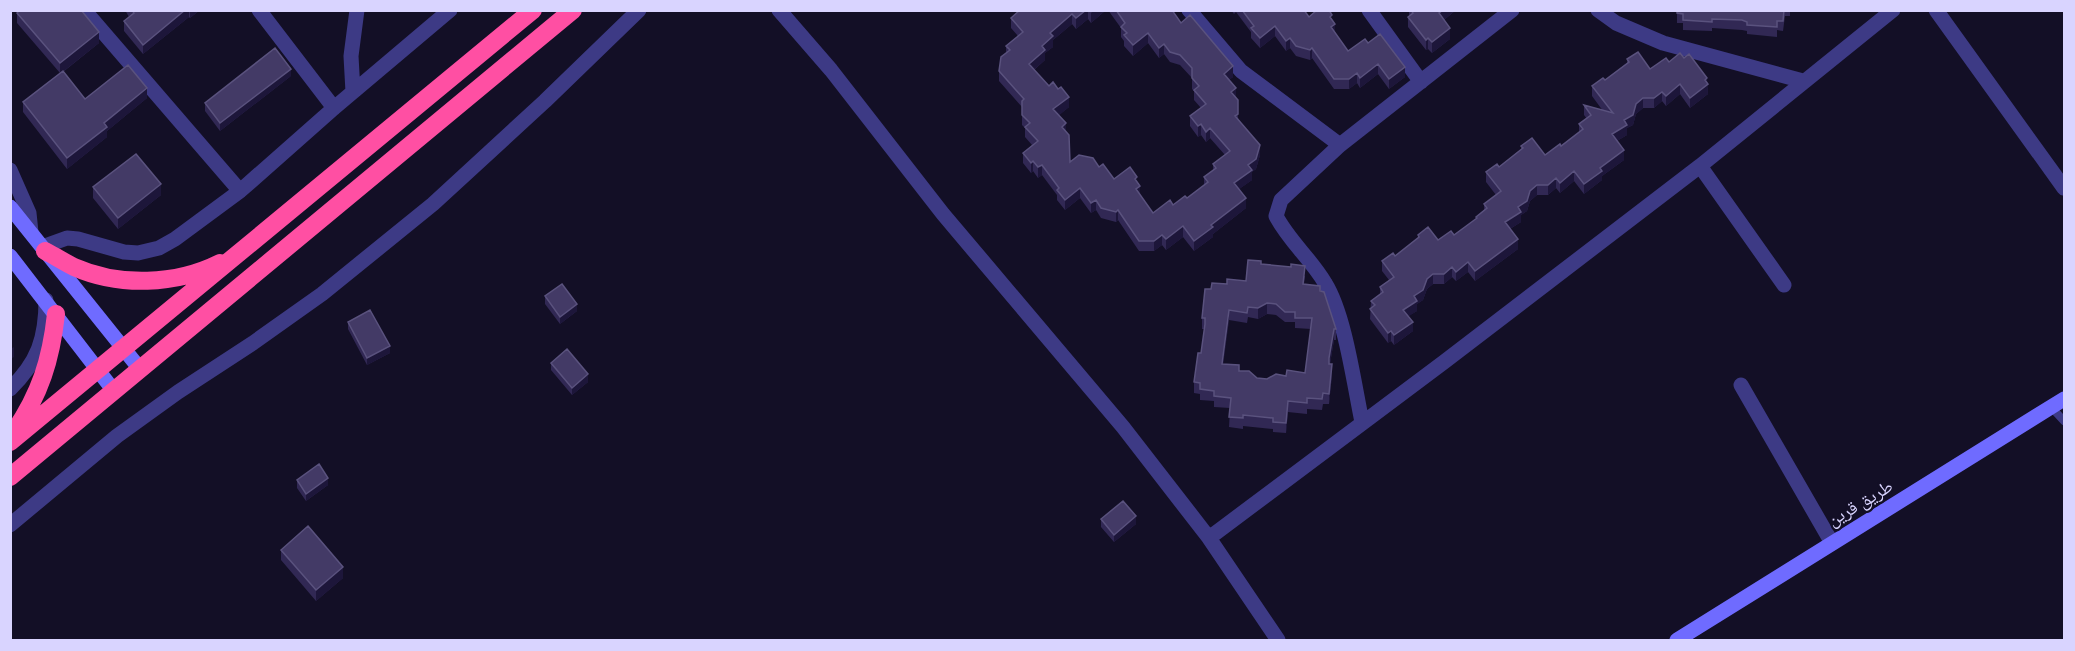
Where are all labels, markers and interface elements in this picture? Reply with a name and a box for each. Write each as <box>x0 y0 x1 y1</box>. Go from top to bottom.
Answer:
street label: طريق قرين <box>1823 474 1897 531</box>

